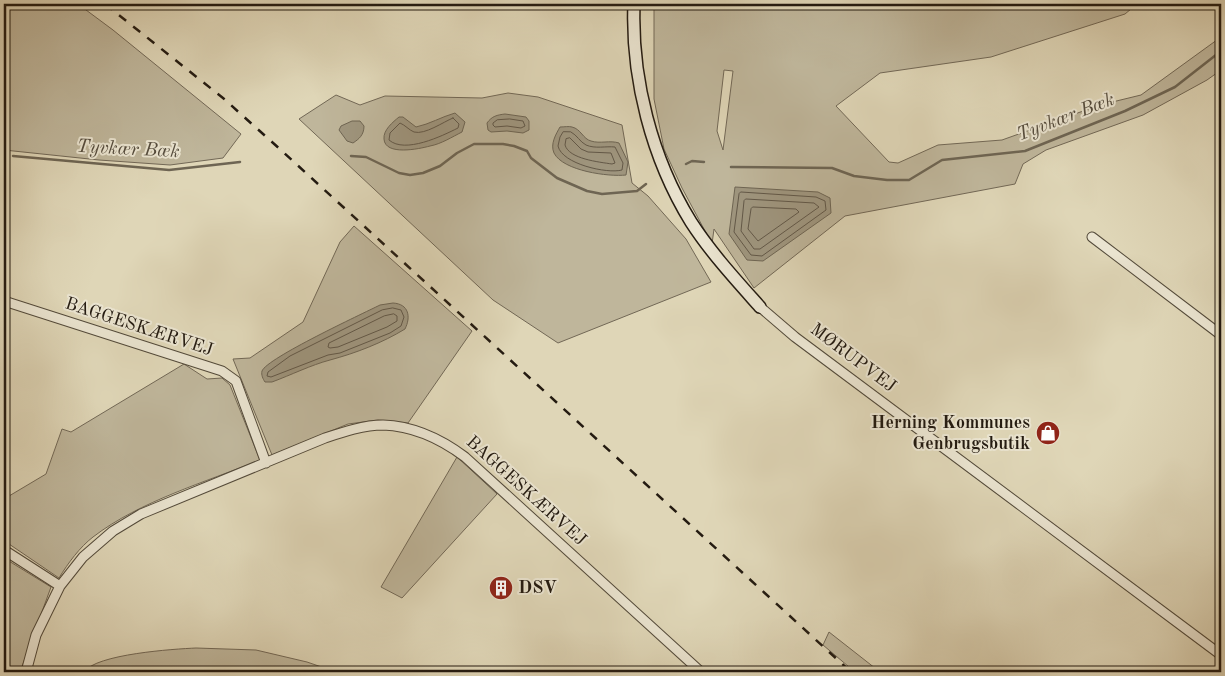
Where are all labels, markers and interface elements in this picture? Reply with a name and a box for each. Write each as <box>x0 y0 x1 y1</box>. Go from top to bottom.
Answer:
water label: Tyvkær Bæk <box>1015 91 1117 145</box>
water label: Tyvkær Bæk <box>76 138 180 162</box>
street label: BAGGESKÆRVEJ <box>63 295 216 360</box>
street label: MØRUPVEJ <box>807 320 899 396</box>
place label: Herning Kommunes Genbrugsbutik <box>871 414 1030 453</box>
shop icon: Herning Kommunes Genbrugsbutik <box>1035 420 1061 446</box>
street label: BAGGESKÆRVEJ <box>462 433 590 550</box>
building icon: DSV <box>488 575 514 601</box>
place label: DSV <box>518 579 557 597</box>

